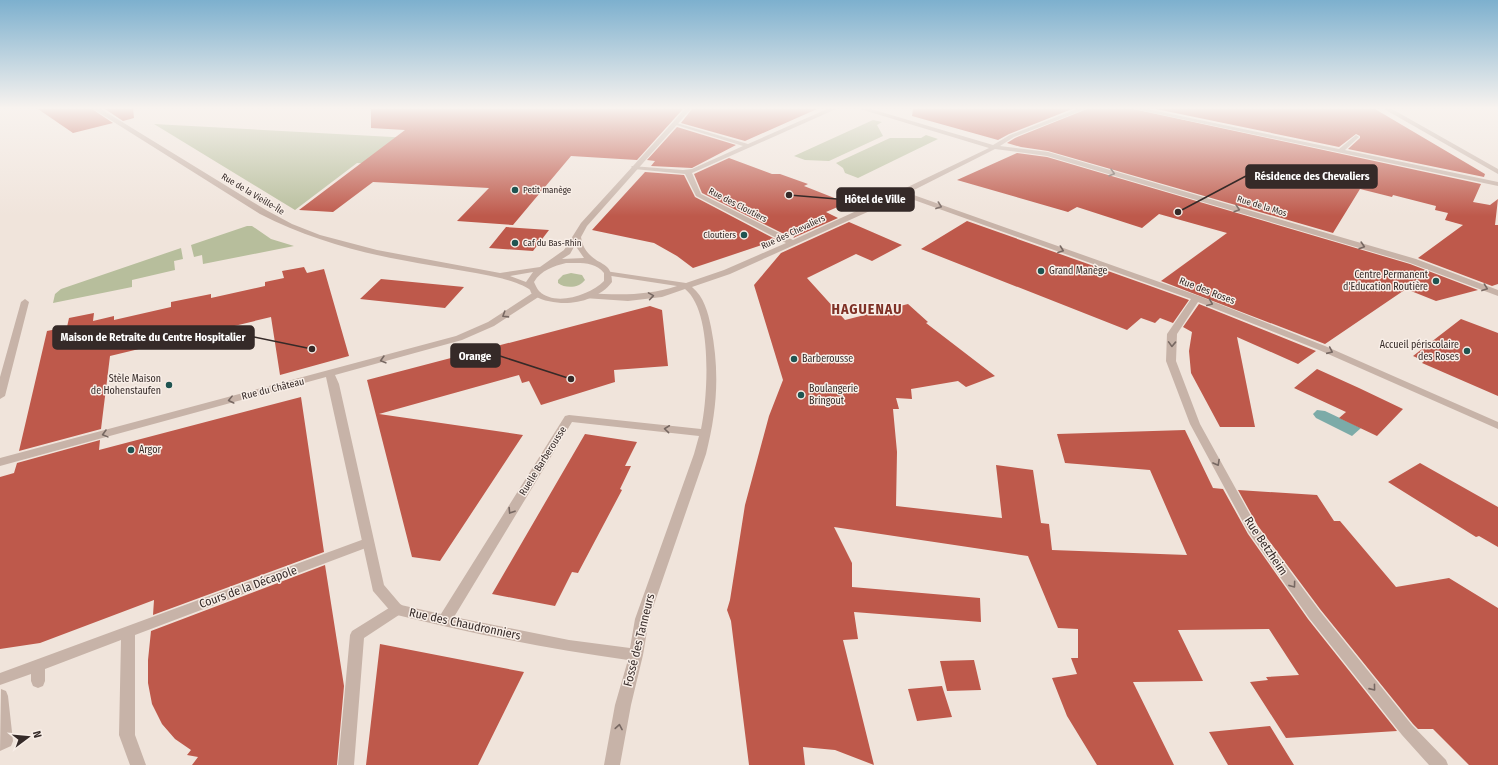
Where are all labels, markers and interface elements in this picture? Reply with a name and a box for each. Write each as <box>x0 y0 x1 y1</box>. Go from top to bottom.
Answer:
callout: Résidence des Chevaliers <box>1246 165 1377 188</box>
one-way arrow <box>1109 168 1116 176</box>
street label: Rue de la Vieille-Île <box>220 170 287 217</box>
text: Résidence des Chevaliers <box>1254 170 1370 183</box>
marker: Petit manège <box>510 185 520 195</box>
place label: Petit manège <box>523 185 572 195</box>
street label: Rue des Cloutiers <box>707 186 769 224</box>
callout: Hôtel de Ville <box>837 188 914 211</box>
text: Hôtel de Ville <box>844 193 906 206</box>
street label: Rue de la Mos <box>1236 194 1288 218</box>
one-way arrow <box>935 201 942 210</box>
one-way arrow <box>1234 204 1241 213</box>
street label: Rue des Chevaliers <box>760 213 827 251</box>
place label: Cloutiers <box>703 230 736 240</box>
marker: Cloutiers <box>739 230 749 240</box>
marker: Caf du Bas-Rhin <box>510 238 520 248</box>
place label: Caf du Bas-Rhin <box>523 238 582 248</box>
one-way arrow <box>1358 241 1365 250</box>
one-way arrow <box>1057 245 1064 253</box>
place label: Grand Manège <box>1049 265 1108 277</box>
marker: Grand Manège <box>1036 266 1046 276</box>
place label: Centre Permanent d'Education Routière <box>1343 269 1429 293</box>
street label: Rue des Roses <box>1177 275 1237 307</box>
marker: Centre Permanent d'Education Routière <box>1431 276 1441 286</box>
one-way arrow <box>1481 283 1488 292</box>
one-way arrow <box>647 292 654 301</box>
one-way arrow <box>1206 299 1213 307</box>
district label: HAGUENAU <box>831 301 903 318</box>
one-way arrow <box>502 311 509 318</box>
callout: Maison de Retraite du Centre Hospitalier <box>53 326 254 349</box>
text: Maison de Retraite du Centre Hospitalier <box>61 331 246 344</box>
place label: Accueil périscolaire des Roses <box>1380 339 1459 363</box>
one-way arrow <box>1168 341 1176 347</box>
callout: Orange <box>451 344 500 367</box>
marker: Accueil périscolaire des Roses <box>1462 346 1472 356</box>
one-way arrow <box>1327 347 1334 355</box>
text: Orange <box>459 350 492 363</box>
place label: Barberousse <box>802 353 853 365</box>
marker: Barberousse <box>789 354 799 364</box>
one-way arrow <box>380 355 386 363</box>
place label: Stèle Maison de Hohenstaufen <box>91 373 161 397</box>
street label: Rue du Château <box>240 375 306 403</box>
marker: Stèle Maison de Hohenstaufen <box>164 380 174 390</box>
place label: Boulangerie Bringout <box>809 383 858 407</box>
marker: Boulangerie Bringout <box>796 390 806 400</box>
one-way arrow <box>227 395 234 404</box>
street label: Ruelle Barberousse <box>517 424 569 498</box>
one-way arrow <box>664 425 670 434</box>
one-way arrow <box>102 429 109 438</box>
place label: Argor <box>139 444 161 456</box>
marker: Argor <box>126 445 136 455</box>
one-way arrow <box>1212 459 1220 467</box>
one-way arrow <box>509 507 516 514</box>
street label: Rue Betzheim <box>1241 514 1291 578</box>
street label: Cours de la Décapole <box>197 563 299 611</box>
one-way arrow <box>1288 581 1295 588</box>
street label: Fossé des Tanneurs <box>621 592 657 688</box>
street label: Rue des Chaudronniers <box>408 605 522 643</box>
one-way arrow <box>1368 684 1375 691</box>
north arrow <box>8 717 48 757</box>
one-way arrow <box>614 724 623 730</box>
text: N <box>30 729 44 739</box>

